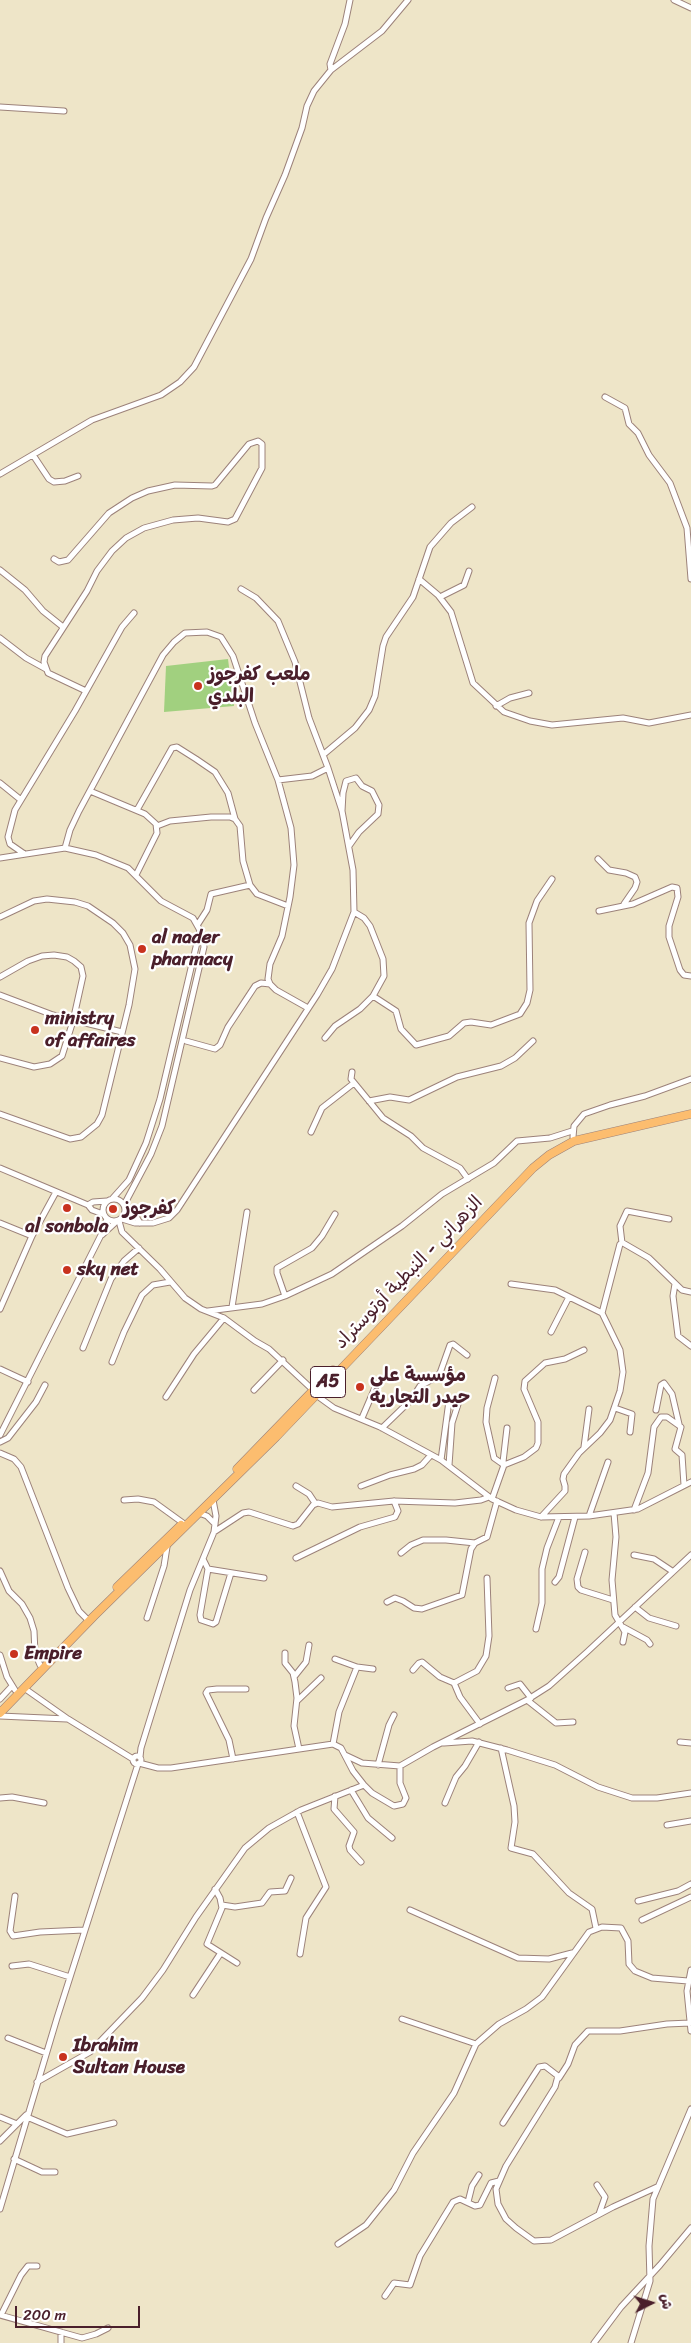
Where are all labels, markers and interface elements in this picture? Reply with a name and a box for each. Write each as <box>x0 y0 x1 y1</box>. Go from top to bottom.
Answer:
place label: ملعب كفرجوز البلدي <box>208 664 311 708</box>
marker: ملعب كفرجوز البلدي <box>192 680 204 692</box>
place label: al nader pharmacy <box>152 927 233 971</box>
marker: al nader pharmacy <box>136 943 148 955</box>
place label: ministry of affaires <box>45 1008 135 1052</box>
marker: ministry of affaires <box>29 1024 41 1036</box>
street label: الزهراني - النبطية أوتوستراد <box>330 1192 488 1354</box>
place label: كفرجوز <box>123 1198 176 1220</box>
marker: al sonbola <box>61 1202 73 1214</box>
marker: كفرجوز <box>107 1203 119 1215</box>
place label: al sonbola <box>25 1216 109 1238</box>
place label: sky net <box>77 1259 139 1281</box>
marker: sky net <box>61 1264 73 1276</box>
place label: مؤسسة علي حيدر التجاريه <box>370 1365 470 1409</box>
road number: A5 <box>310 1366 346 1398</box>
marker: مؤسسة علي حيدر التجاريه <box>354 1381 366 1393</box>
place label: Empire <box>24 1643 82 1665</box>
marker: Empire <box>8 1648 20 1660</box>
place label: Ibrahim Sultan House <box>73 2035 185 2079</box>
marker: Ibrahim Sultan House <box>57 2051 69 2063</box>
north arrow <box>626 2278 676 2328</box>
text: ش <box>653 2293 680 2310</box>
scale bar <box>18 2296 142 2328</box>
text: 200 m <box>23 2302 66 2328</box>

